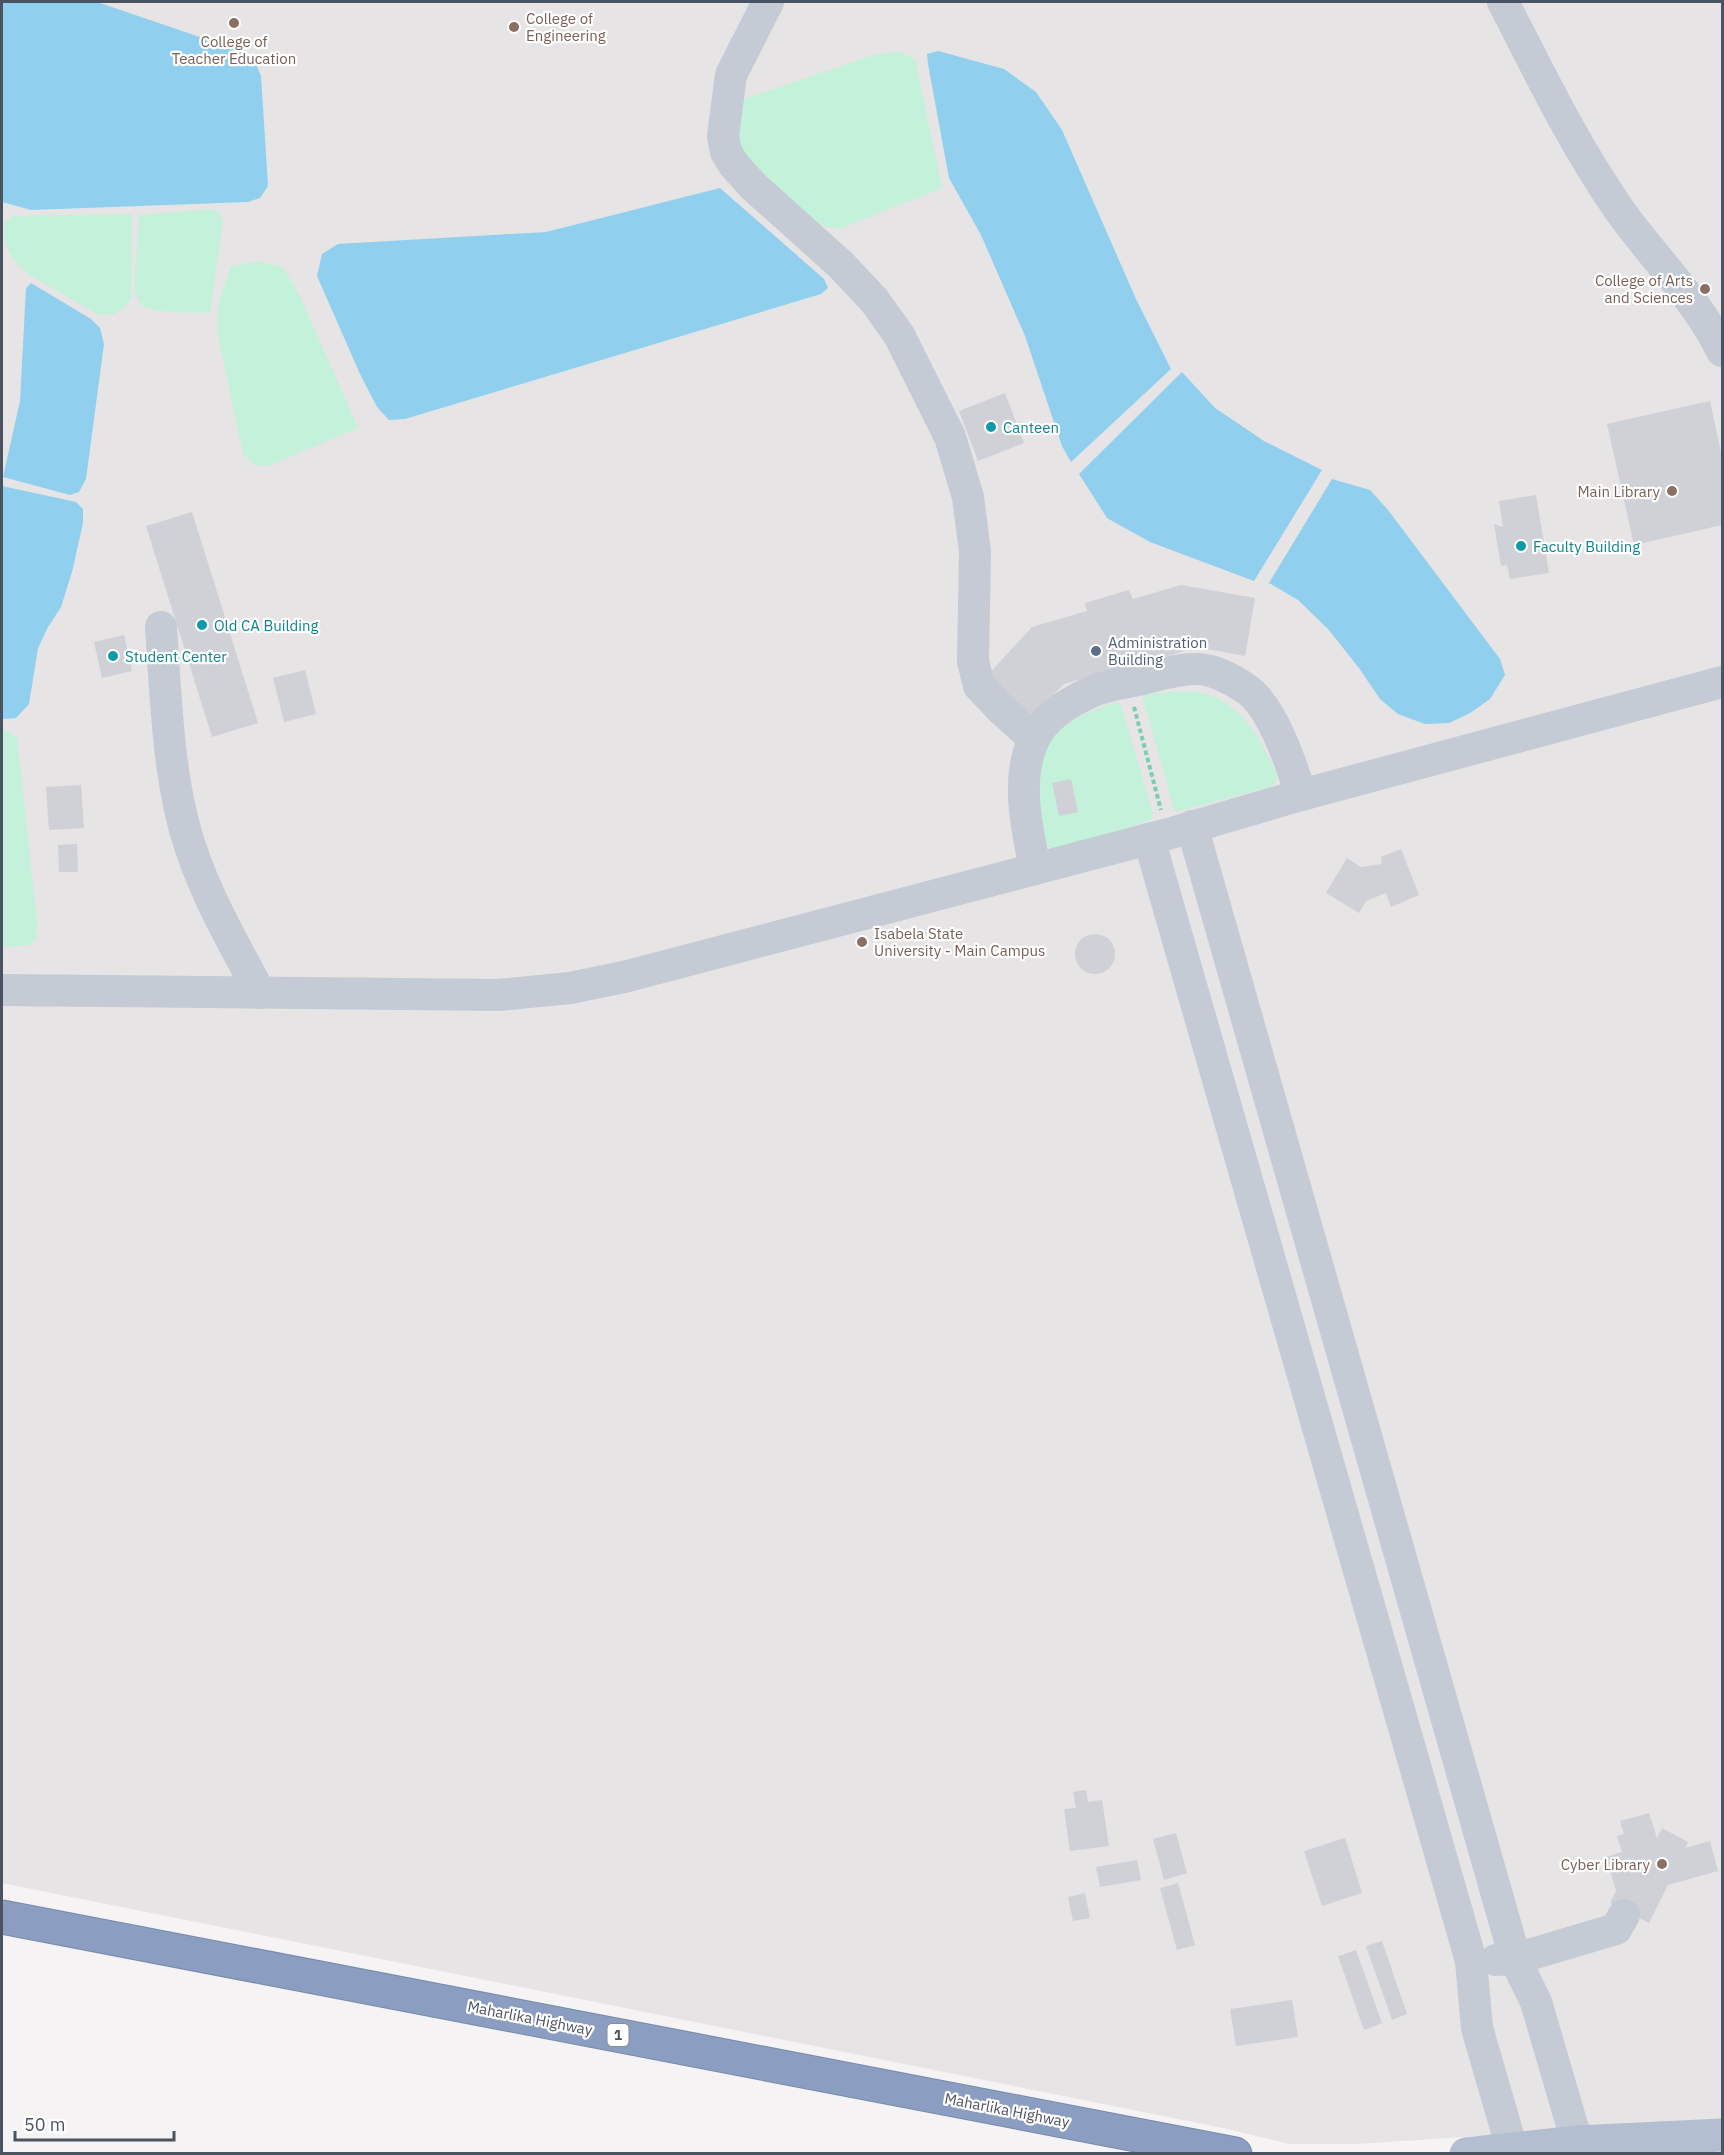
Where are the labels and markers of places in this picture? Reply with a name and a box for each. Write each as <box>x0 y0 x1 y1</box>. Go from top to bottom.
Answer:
place label: College of Engineering <box>526 9 606 45</box>
marker: College of Teacher Education <box>227 16 241 30</box>
marker: College of Engineering <box>507 20 521 34</box>
place label: College of Teacher Education <box>172 32 296 68</box>
place label: College of Arts and Sciences <box>1595 271 1693 307</box>
marker: College of Arts and Sciences <box>1698 282 1712 296</box>
place label: Canteen <box>1003 418 1059 437</box>
marker: Canteen <box>984 420 998 434</box>
place label: Main Library <box>1577 482 1661 501</box>
marker: Main Library <box>1665 484 1679 498</box>
place label: Faculty Building <box>1533 537 1640 556</box>
marker: Faculty Building <box>1514 539 1528 553</box>
place label: Old CA Building <box>214 616 319 635</box>
marker: Old CA Building <box>195 618 209 632</box>
place label: Administration Building <box>1108 633 1207 669</box>
marker: Administration Building <box>1089 644 1103 658</box>
place label: Student Center <box>125 647 227 666</box>
marker: Student Center <box>106 649 120 663</box>
place label: Isabela State University - Main Campus <box>874 924 1045 960</box>
marker: Isabela State University - Main Campus <box>855 935 869 949</box>
place label: Cyber Library <box>1561 1855 1651 1874</box>
marker: Cyber Library <box>1655 1857 1669 1871</box>

